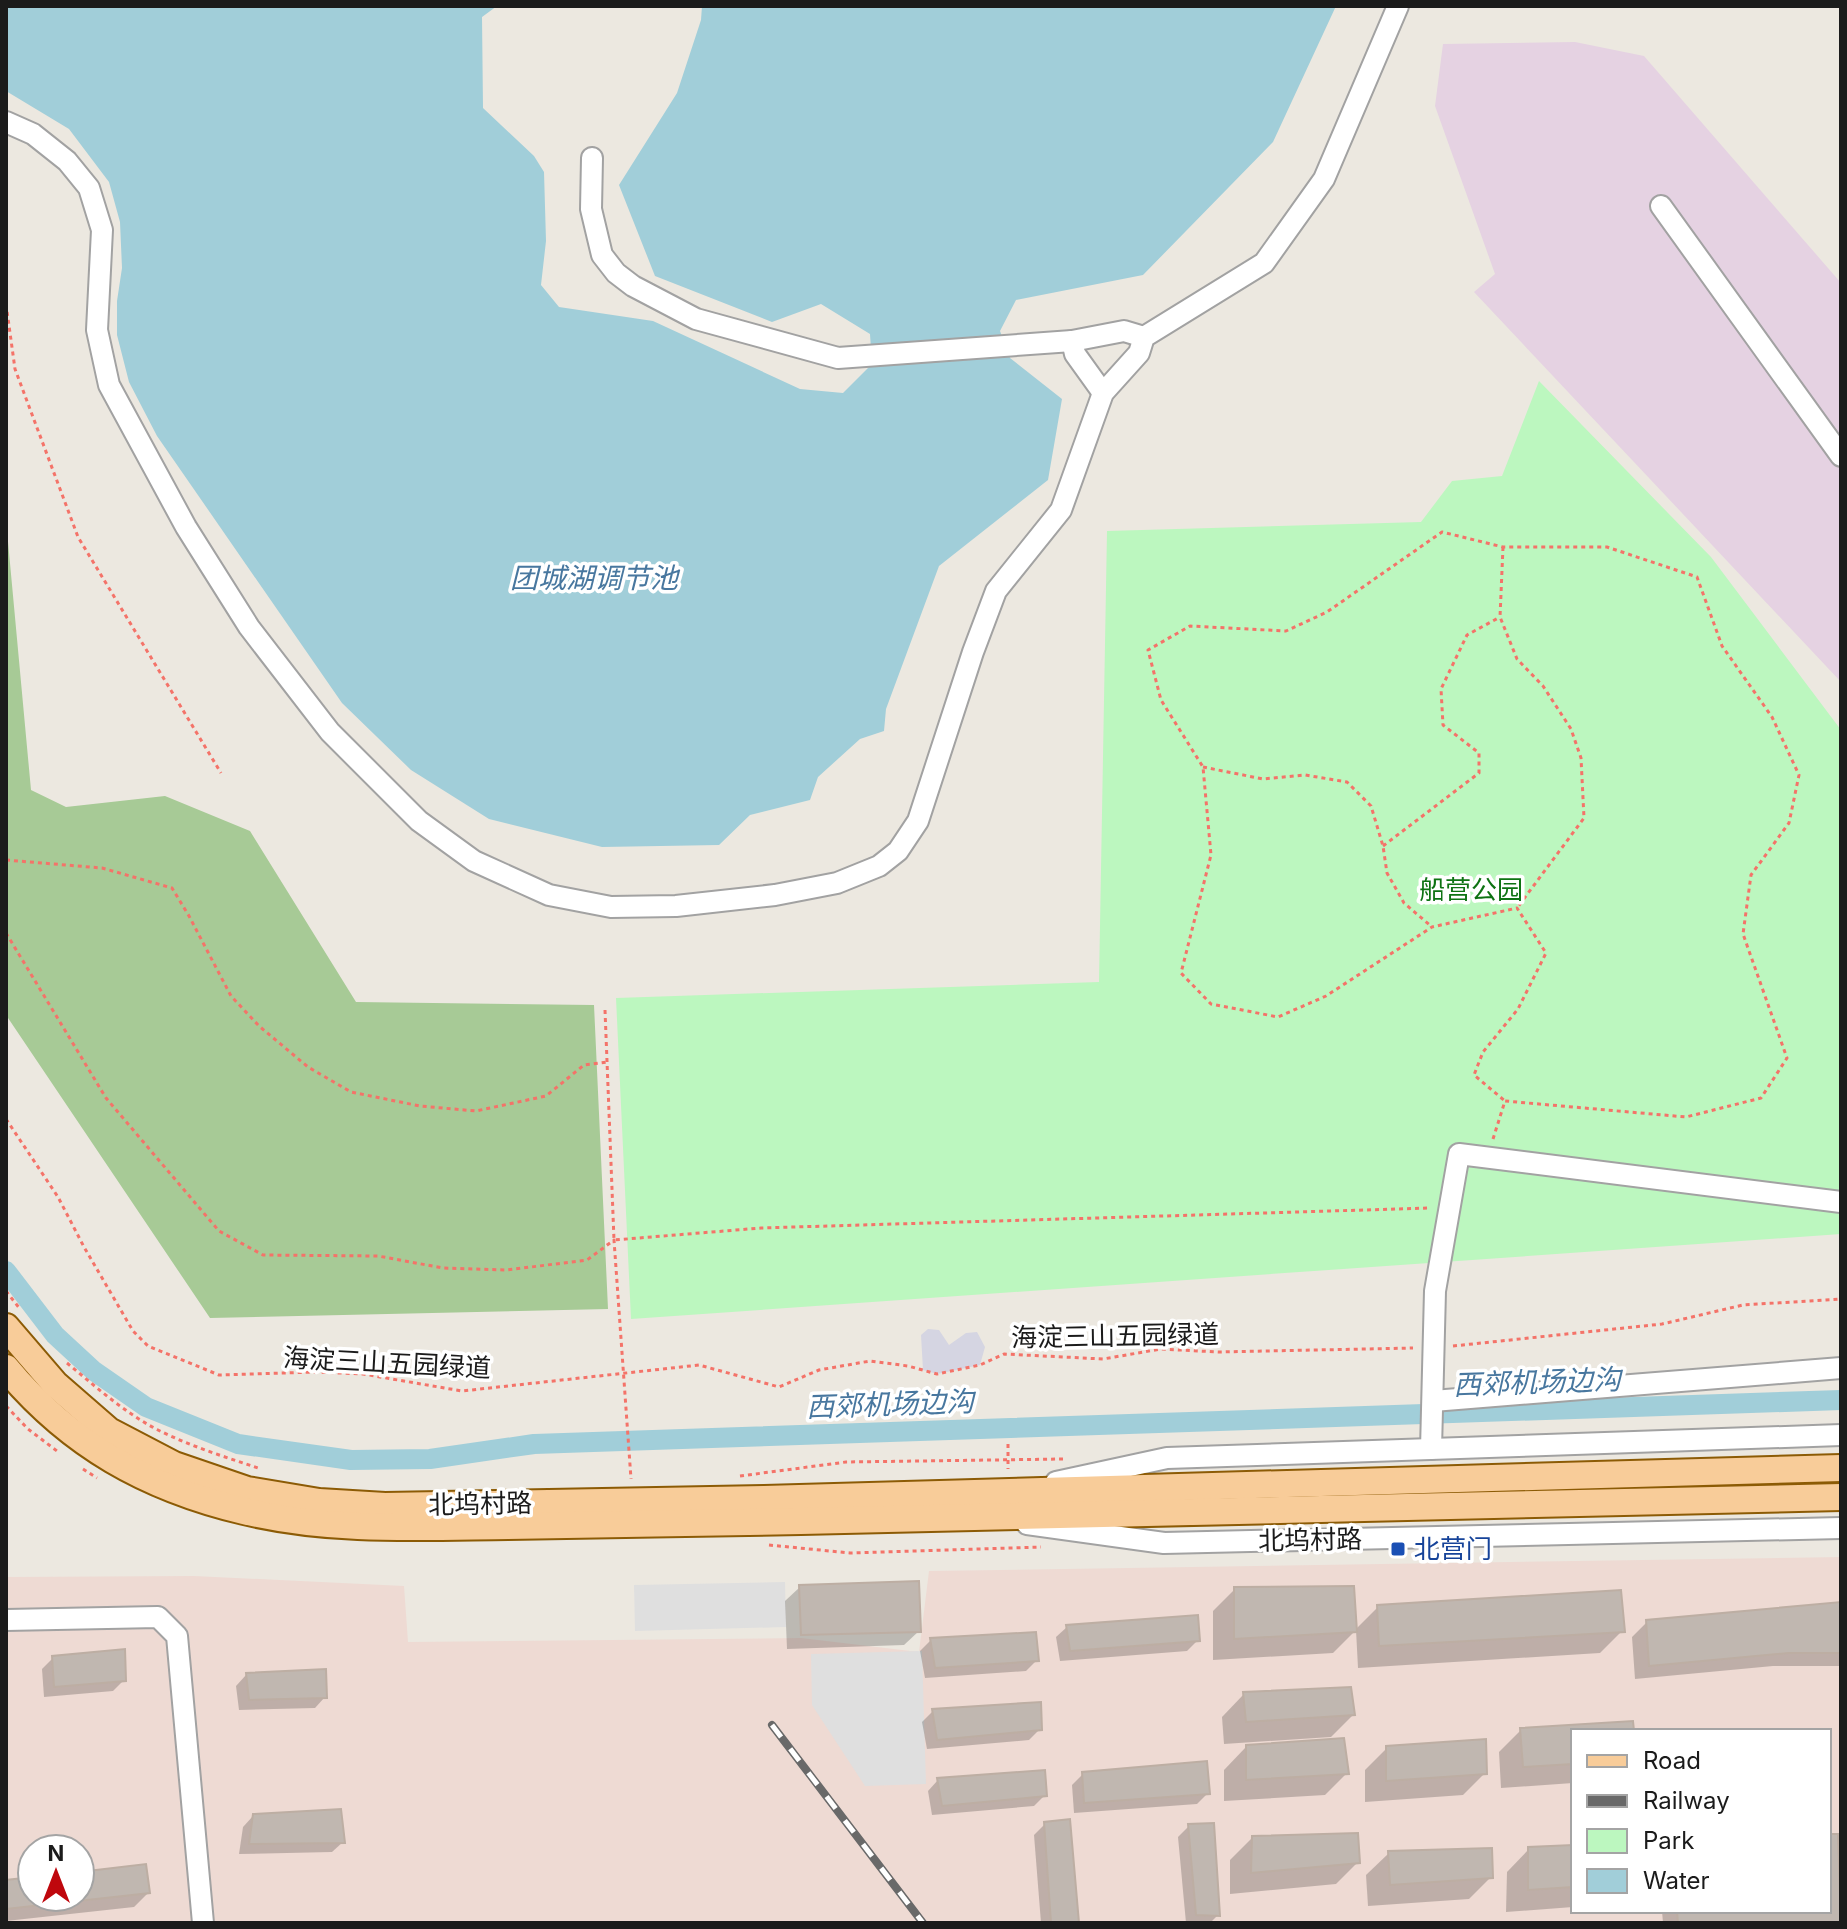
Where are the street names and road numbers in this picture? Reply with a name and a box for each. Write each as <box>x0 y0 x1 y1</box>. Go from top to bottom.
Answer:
street label: 海淀三山五园绿道 <box>1011 1318 1219 1353</box>
street label: 海淀三山五园绿道 <box>282 1342 492 1383</box>
street label: 北坞村路 <box>428 1487 532 1520</box>
street label: 北坞村路 <box>1258 1523 1362 1556</box>

